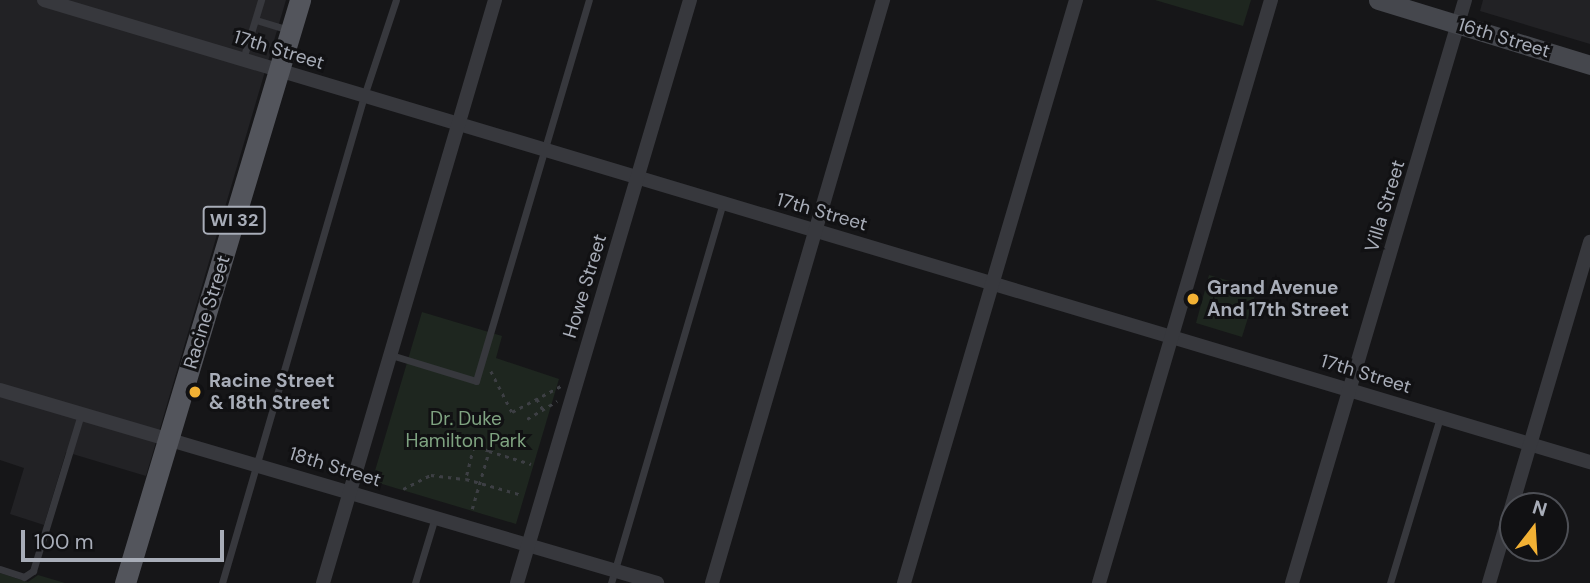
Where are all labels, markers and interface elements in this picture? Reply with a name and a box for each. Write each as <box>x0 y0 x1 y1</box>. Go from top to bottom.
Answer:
street label: 16th Street <box>1455 13 1553 63</box>
street label: 17th Street <box>231 25 327 75</box>
street label: Villa Street <box>1360 157 1410 255</box>
street label: 17th Street <box>774 188 870 236</box>
road number: WI 32 <box>202 205 266 234</box>
street label: Howe Street <box>558 231 612 341</box>
street label: Racine Street <box>179 253 235 371</box>
place label: Grand Avenue And 17th Street <box>1207 277 1349 321</box>
marker: Grand Avenue And 17th Street <box>1185 291 1201 307</box>
street label: 17th Street <box>1318 349 1414 399</box>
place label: Racine Street & 18th Street <box>209 370 334 414</box>
marker: Racine Street & 18th Street <box>187 384 203 400</box>
park label: Dr. Duke Hamilton Park <box>406 408 526 452</box>
street label: 18th Street <box>286 442 384 492</box>
north arrow <box>1499 492 1569 562</box>
text: N <box>1529 494 1550 522</box>
scale bar <box>24 516 228 560</box>
text: 100 m <box>34 528 94 556</box>

